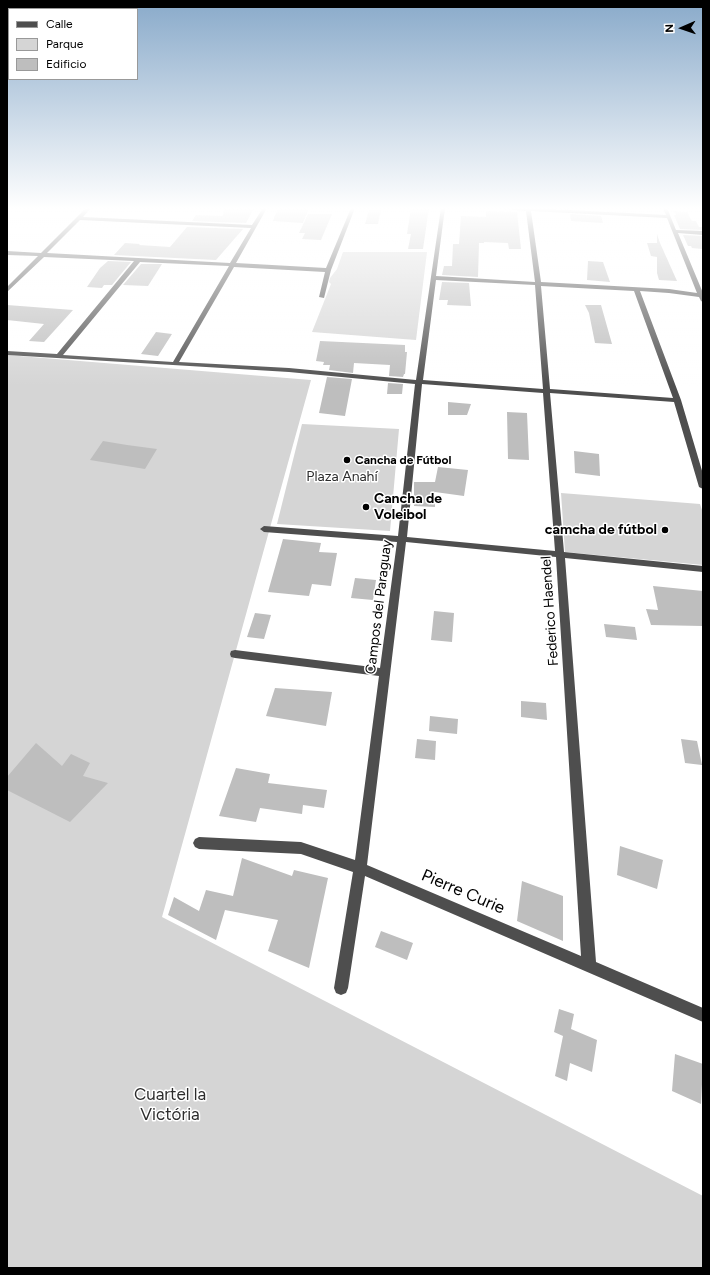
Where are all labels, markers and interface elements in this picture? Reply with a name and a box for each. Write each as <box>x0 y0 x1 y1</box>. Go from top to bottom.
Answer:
legend <box>8 8 138 80</box>
north arrow <box>662 8 702 48</box>
text: Calle <box>46 17 73 31</box>
text: N <box>663 24 676 33</box>
text: Parque <box>46 37 83 51</box>
text: Edificio <box>46 57 86 71</box>
place label: Cancha de Fútbol <box>355 453 451 467</box>
marker: Cancha de Fútbol <box>342 455 352 465</box>
park label: Plaza Anahí <box>306 469 378 485</box>
place label: Cancha de Voleibol <box>374 491 442 524</box>
marker: Cancha de Voleibol <box>361 502 371 512</box>
place label: camcha de fútbol <box>545 522 657 538</box>
marker: camcha de fútbol <box>660 525 670 535</box>
street label: Campos del Paraguay <box>362 539 396 675</box>
street label: Federico Haendel <box>538 555 562 667</box>
street label: Pierre Curie <box>418 865 508 919</box>
park label: Cuartel la Victória <box>134 1085 206 1125</box>

